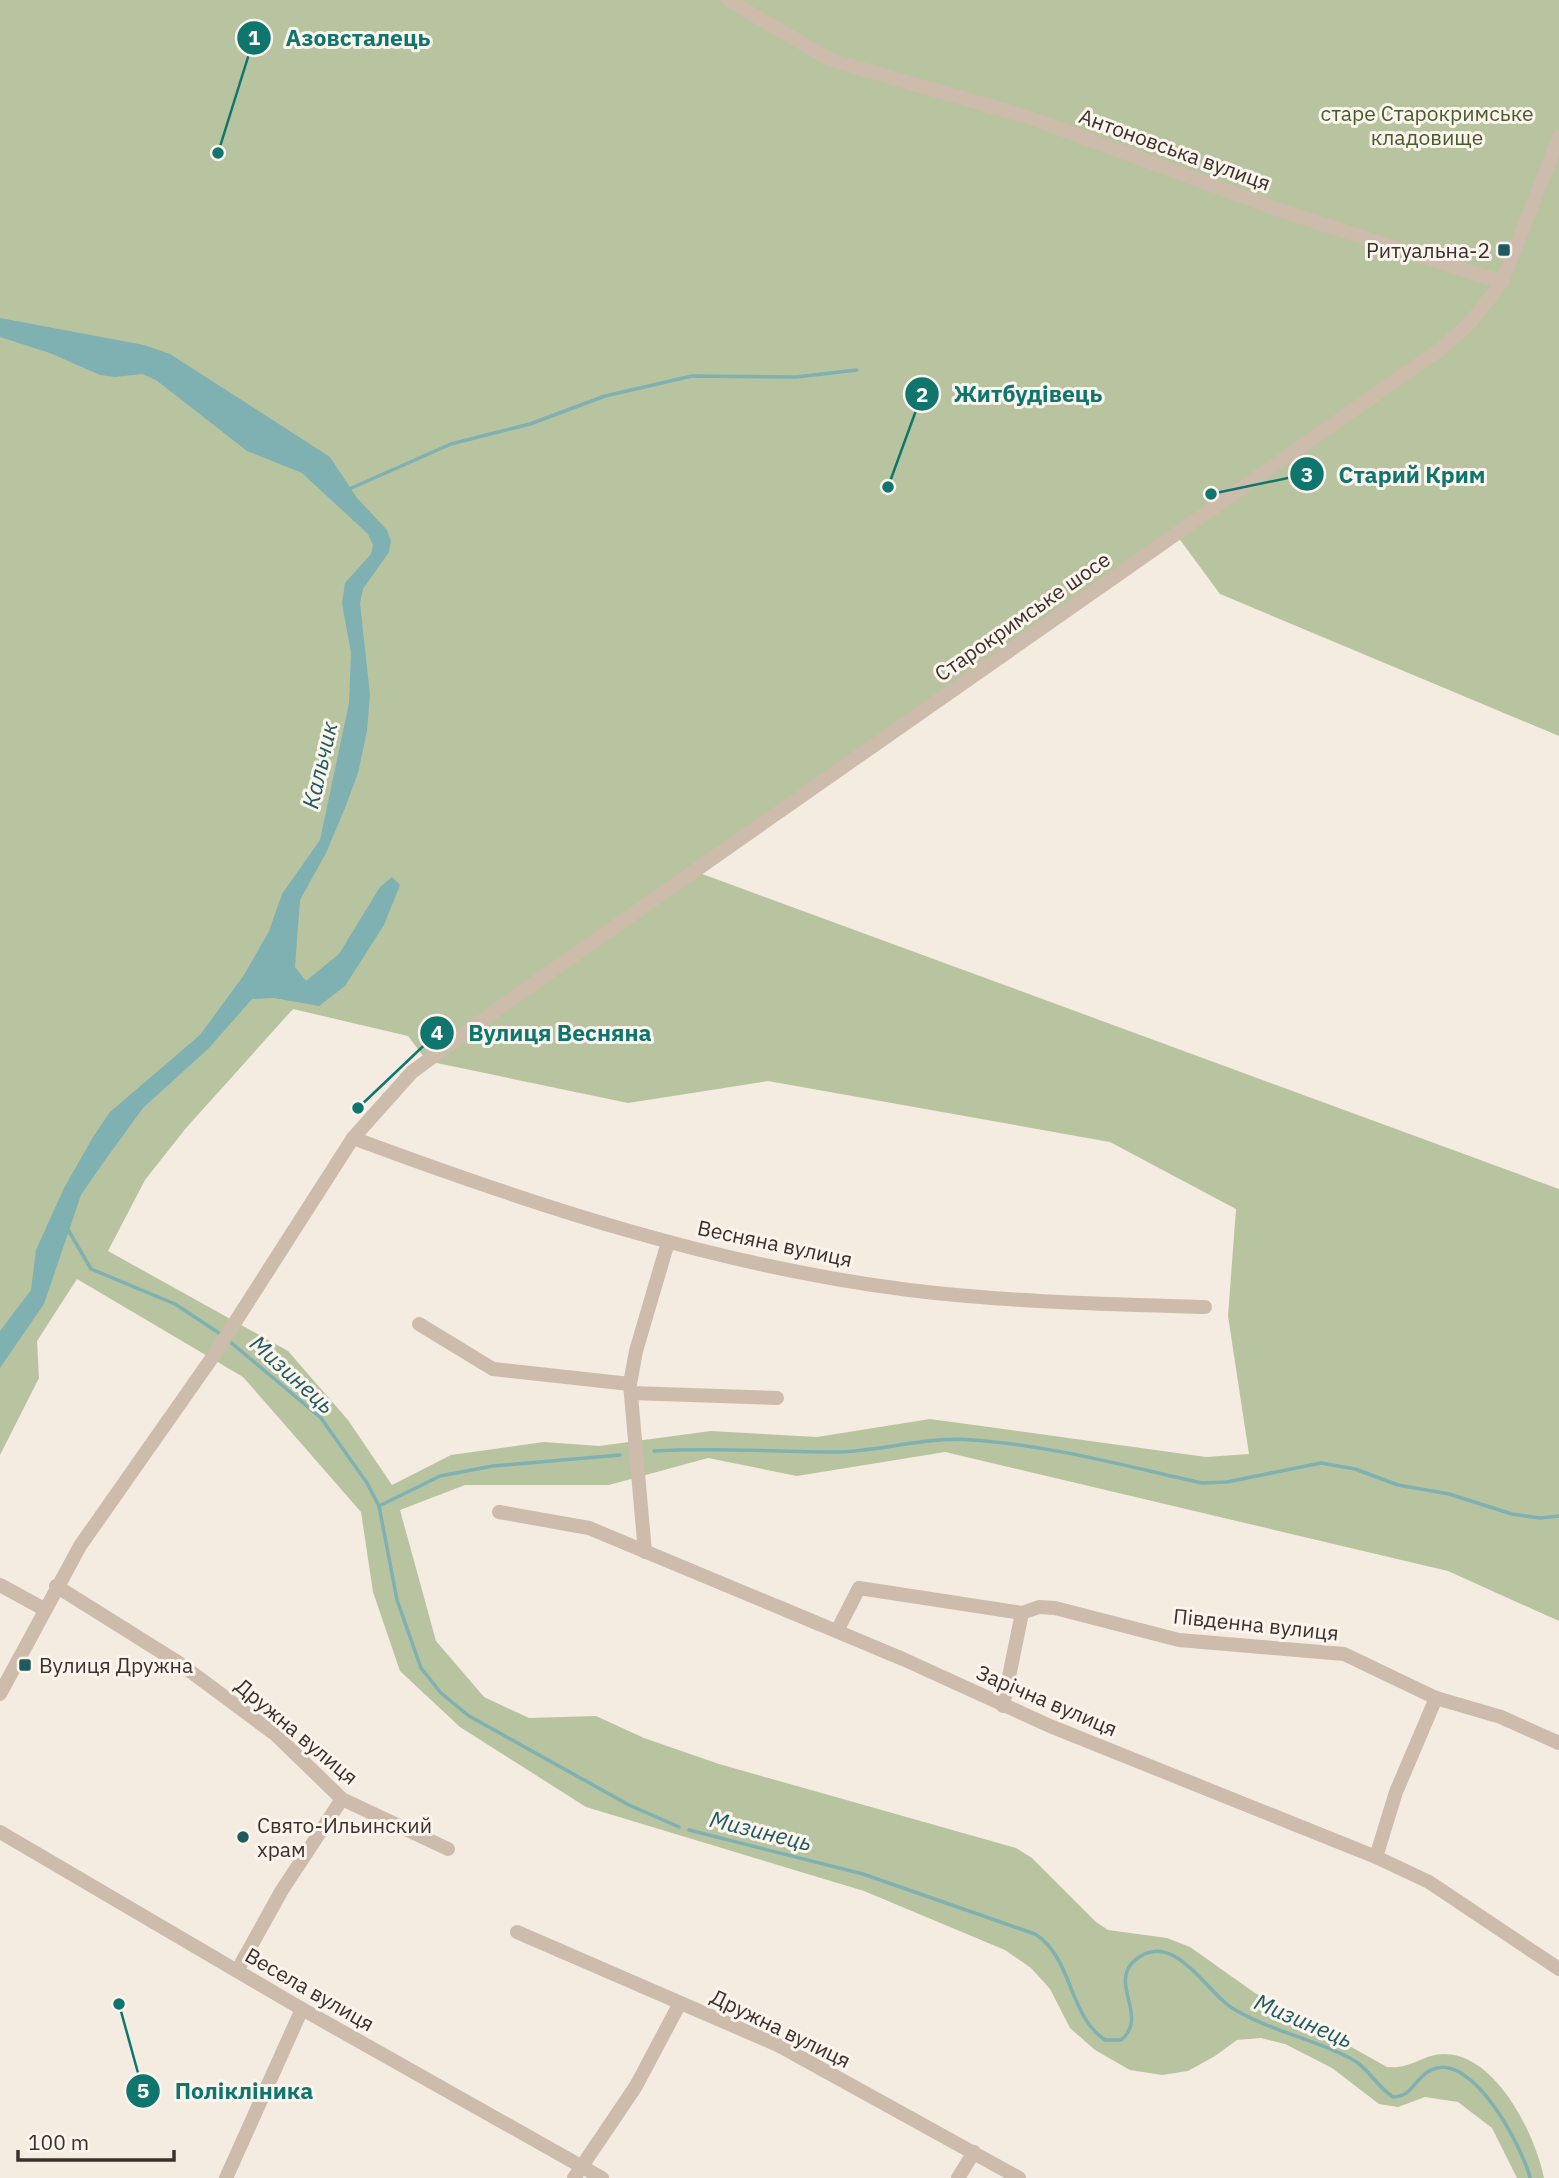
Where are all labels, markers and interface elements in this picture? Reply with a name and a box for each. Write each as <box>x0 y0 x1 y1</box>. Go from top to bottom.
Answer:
callout: Азовсталець <box>236 16 444 60</box>
text: Азовсталець <box>286 22 431 52</box>
text: 1 <box>248 23 261 51</box>
park label: старе Старокримське кладовище <box>1321 99 1533 151</box>
street label: Антоновська вулиця <box>1075 101 1275 197</box>
place label: Ритуальна-2 <box>1366 236 1490 264</box>
marker: Ритуальна-2 <box>1496 242 1512 258</box>
callout: Житбудівець <box>905 372 1116 416</box>
text: Житбудівець <box>954 378 1102 408</box>
text: 2 <box>916 380 928 408</box>
callout: Старий Крим <box>1290 452 1500 496</box>
text: Старий Крим <box>1338 459 1486 489</box>
text: 3 <box>1301 460 1313 488</box>
street label: Старокримське шосе <box>929 545 1115 687</box>
water label: Кальчик <box>294 718 344 811</box>
callout: Вулиця Весняна <box>419 1011 665 1055</box>
text: Вулиця Весняна <box>468 1017 652 1047</box>
text: 4 <box>431 1018 443 1046</box>
street label: Весняна вулиця <box>695 1213 855 1273</box>
water label: Мизинець <box>244 1328 342 1420</box>
street label: Південна вулиця <box>1172 1601 1340 1647</box>
place label: Вулиця Дружна <box>39 1651 193 1679</box>
marker: Вулиця Дружна <box>17 1657 33 1673</box>
street label: Зарічна вулиця <box>972 1658 1122 1742</box>
street label: Дружна вулиця <box>230 1671 364 1791</box>
water label: Мизинець <box>707 1803 815 1857</box>
place label: Свято-Ильинский храм <box>257 1811 432 1863</box>
marker: Свято-Ильинский храм <box>235 1829 251 1845</box>
street label: Весела вулиця <box>240 1941 380 2037</box>
street label: Дружна вулиця <box>706 1982 856 2074</box>
water label: Мизинець <box>1250 1986 1358 2054</box>
callout: Полікліника <box>125 2069 327 2113</box>
text: Полікліника <box>175 2075 313 2105</box>
text: 5 <box>137 2076 149 2104</box>
scale bar <box>18 2118 173 2162</box>
text: 100 m <box>28 2128 89 2156</box>

